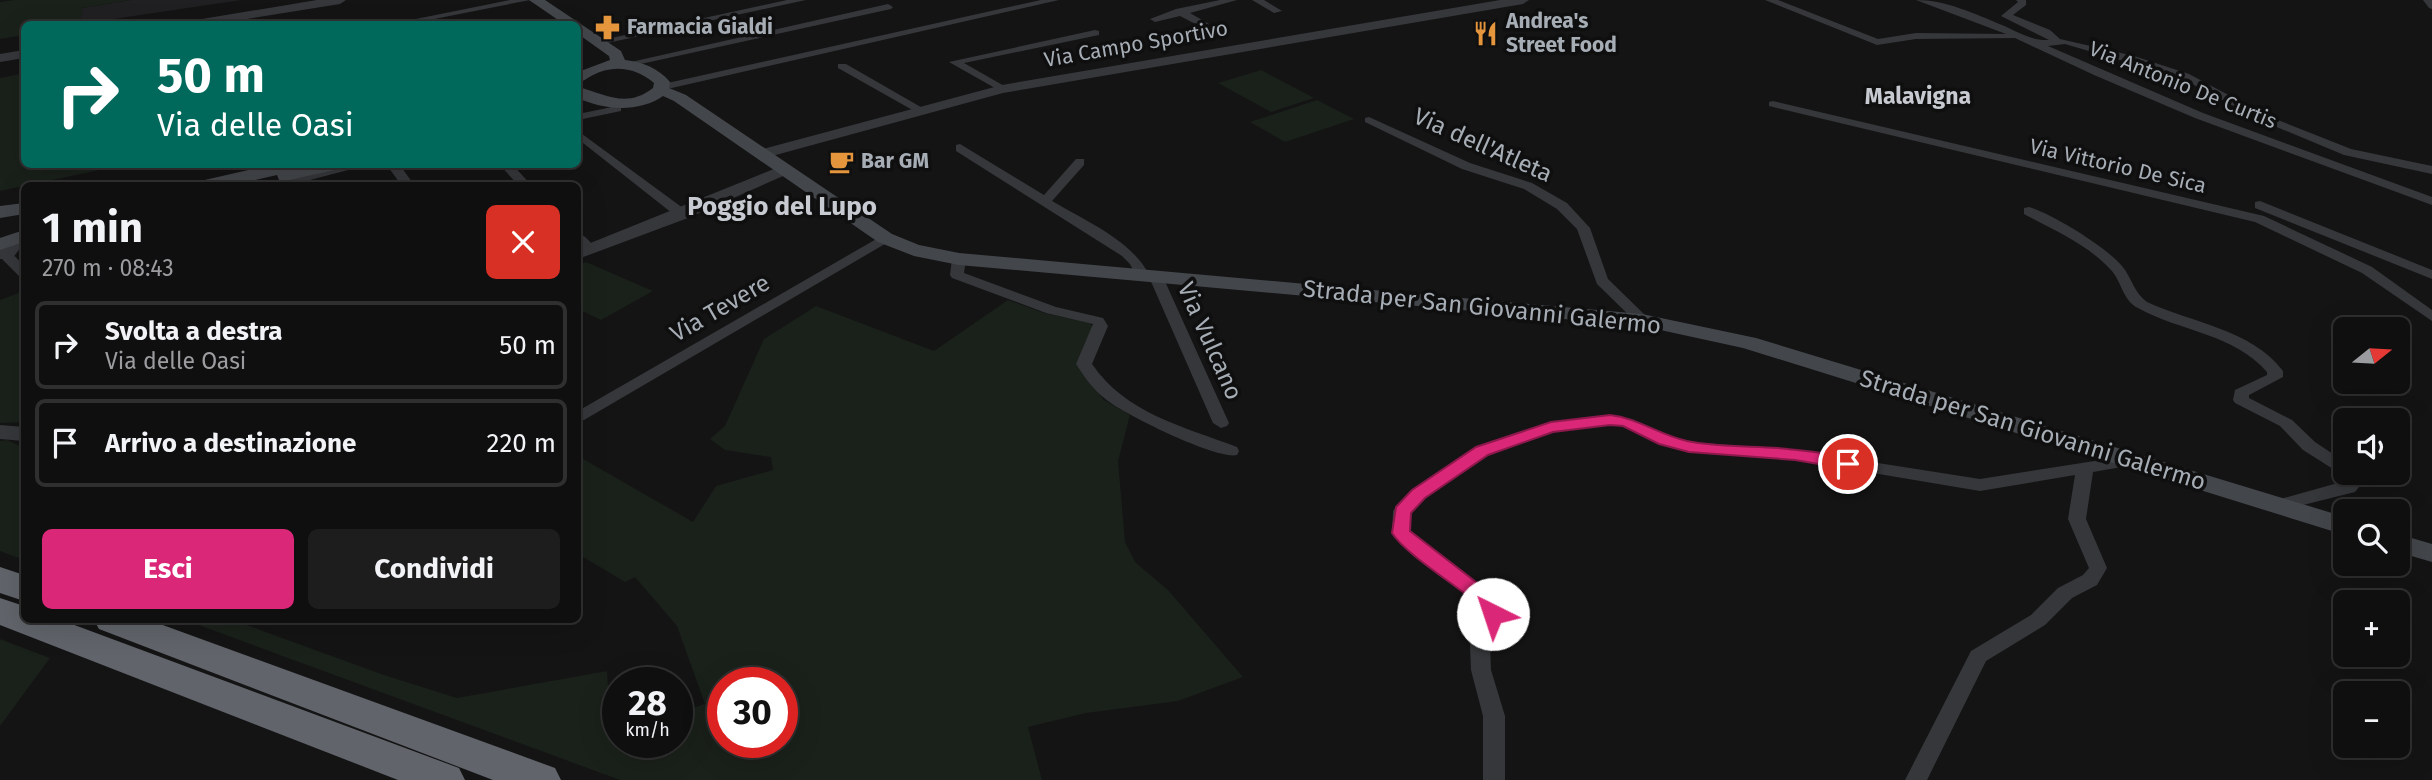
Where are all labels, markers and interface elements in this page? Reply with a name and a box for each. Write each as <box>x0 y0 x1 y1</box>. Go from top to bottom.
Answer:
place label: Andrea's Street Food <box>1505 8 1617 58</box>
pharmacy icon: Farmacia Gialdi <box>593 13 621 41</box>
place label: Farmacia Gialdi <box>627 14 773 40</box>
street label: Via Campo Sportivo <box>1042 15 1230 73</box>
restaurant icon: Andrea's Street Food <box>1472 19 1500 47</box>
street label: Via Antonio De Curtis <box>2085 35 2281 135</box>
text: 50 m <box>157 46 265 105</box>
icon: right <box>42 49 133 140</box>
district label: Malavigna <box>1865 82 1971 110</box>
street label: Via dell'Atleta <box>1409 102 1557 188</box>
text: Via delle Oasi <box>157 106 354 144</box>
street label: Via Vittorio De Sica <box>2027 133 2209 199</box>
cafe icon: Bar GM <box>827 147 855 175</box>
place label: Bar GM <box>861 148 929 174</box>
district label: Poggio del Lupo <box>687 191 877 222</box>
text: 1 min <box>42 203 143 253</box>
button: close <box>486 205 560 279</box>
text: 270 m · 08:43 <box>42 254 174 282</box>
street label: Via Tevere <box>665 268 775 348</box>
street label: Strada per San Giovanni Galermo <box>1302 274 1662 340</box>
street label: Via Vulcano <box>1172 278 1248 404</box>
text: Svolta a destra <box>105 316 283 347</box>
north arrow <box>2333 317 2410 394</box>
map controls <box>2333 317 2410 758</box>
icon: right <box>46 326 84 364</box>
text: 50 m <box>499 330 556 361</box>
text: Via delle Oasi <box>105 347 246 375</box>
street label: Strada per San Giovanni Galermo <box>1857 364 2209 496</box>
button: sound <box>2333 408 2410 485</box>
icon: arrive <box>46 424 84 462</box>
text: Arrivo a destinazione <box>105 428 356 459</box>
text: 220 m <box>487 428 556 459</box>
pin <box>1818 434 1878 494</box>
icon: arrive <box>1829 445 1867 483</box>
button: search <box>2333 499 2410 576</box>
button: Esci <box>42 529 294 609</box>
button: Condividi <box>308 529 560 609</box>
position arrow <box>1456 577 1530 651</box>
button: + <box>2333 590 2410 667</box>
speed limit sign: 30 <box>707 667 798 758</box>
button: − <box>2333 681 2410 758</box>
text: 28 <box>628 682 667 724</box>
text: km/h <box>625 719 670 741</box>

